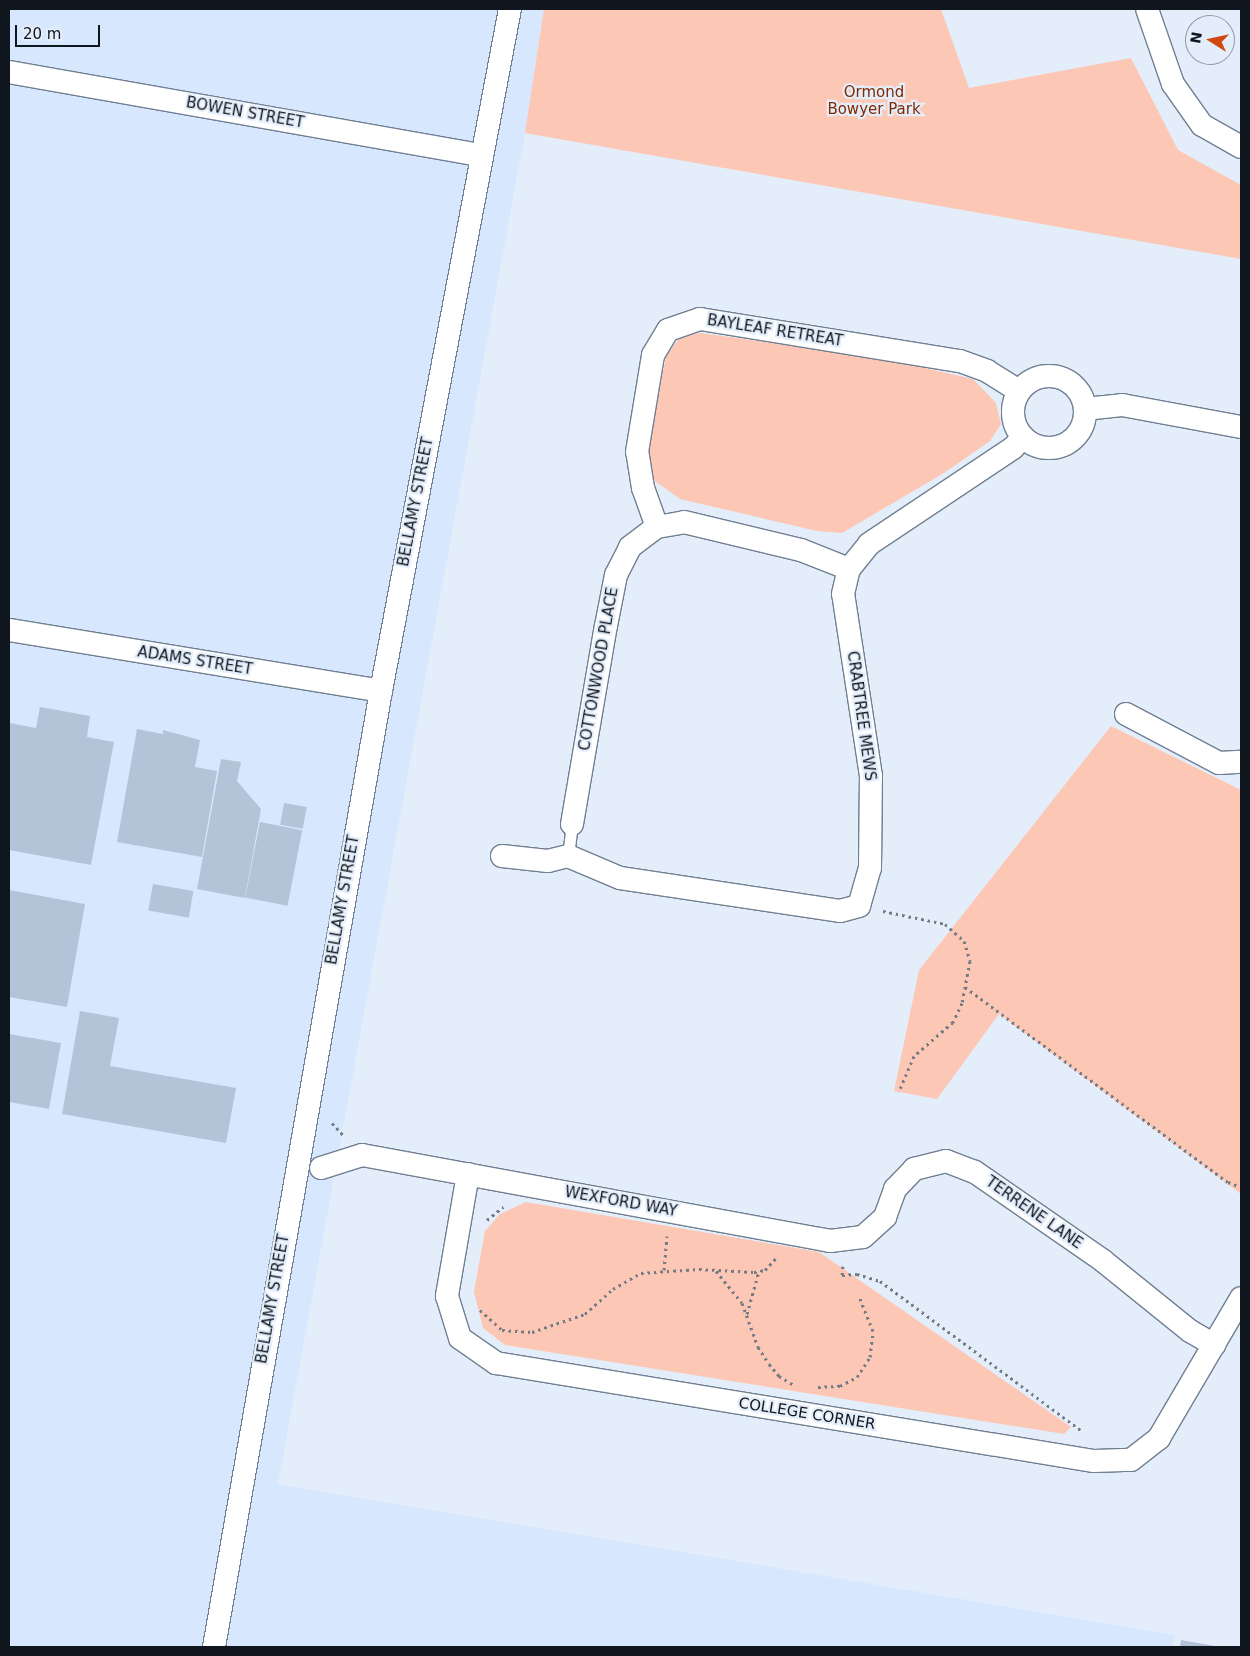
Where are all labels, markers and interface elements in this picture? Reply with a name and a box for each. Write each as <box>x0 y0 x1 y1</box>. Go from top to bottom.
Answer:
scale bar <box>18 15 102 47</box>
north arrow <box>1185 15 1235 65</box>
text: 20 m <box>23 25 61 43</box>
text: N <box>1187 30 1205 45</box>
park label: Ormond Bowyer Park <box>827 83 921 118</box>
street label: BOWEN STREET <box>185 94 305 132</box>
street label: BAYLEAF RETREAT <box>706 311 844 351</box>
street label: BELLAMY STREET <box>395 436 437 568</box>
street label: COTTONWOOD PLACE <box>576 586 622 752</box>
street label: ADAMS STREET <box>136 643 254 679</box>
street label: CRABTREE MEWS <box>843 650 879 782</box>
street label: BELLAMY STREET <box>323 834 363 966</box>
street label: TERRENE LANE <box>982 1173 1086 1253</box>
street label: WEXFORD WAY <box>563 1183 679 1221</box>
street label: BELLAMY STREET <box>253 1233 293 1365</box>
street label: COLLEGE CORNER <box>737 1394 877 1434</box>

